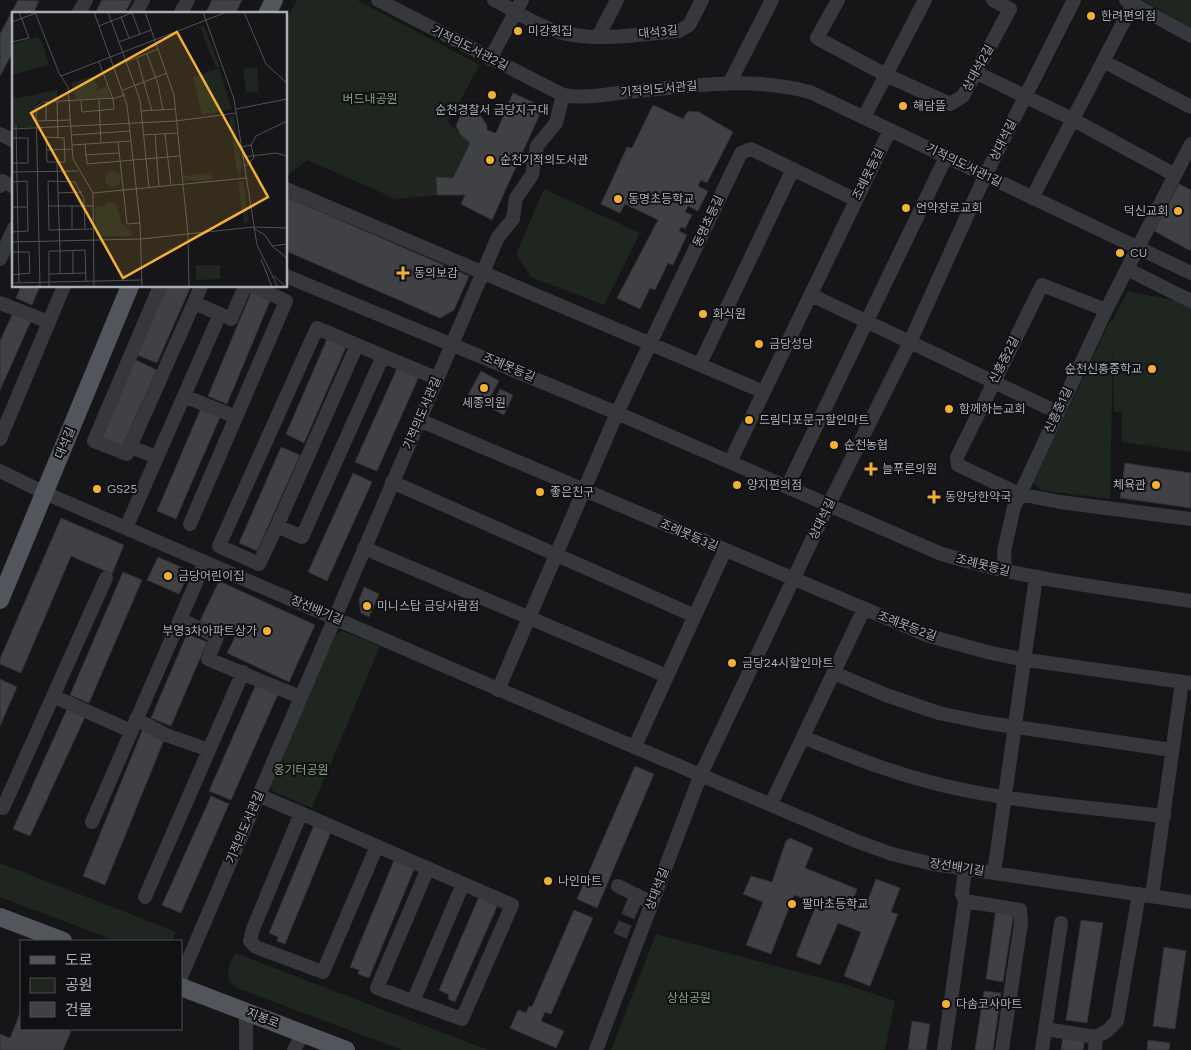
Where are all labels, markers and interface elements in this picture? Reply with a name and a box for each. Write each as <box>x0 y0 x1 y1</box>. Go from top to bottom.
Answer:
place label: 한려편의점 <box>1101 9 1156 23</box>
marker: 한려편의점 <box>1085 10 1097 22</box>
inset map <box>12 12 288 288</box>
street label: 기적의도서관2길 <box>429 23 511 73</box>
street label: 대석3길 <box>638 23 678 41</box>
place label: 미강횟집 <box>528 24 572 38</box>
marker: 미강횟집 <box>512 25 524 37</box>
street label: 상대석2길 <box>960 42 996 94</box>
street label: 기적의도서관길 <box>620 79 698 99</box>
marker: 순천경찰서 금당지구대 <box>486 89 498 101</box>
park label: 버드내공원 <box>342 92 398 106</box>
place label: 해담뜰 <box>913 99 946 113</box>
marker: 해담뜰 <box>897 100 909 112</box>
place label: 순천경찰서 금당지구대 <box>435 103 549 117</box>
street label: 상대석길 <box>987 117 1019 163</box>
street label: 기적의도서관1길 <box>924 141 1004 189</box>
street label: 조례못등길 <box>850 146 886 202</box>
place label: 순천기적의도서관 <box>500 153 588 167</box>
marker: 순천기적의도서관 <box>484 154 496 166</box>
place label: 동명초등학교 <box>628 192 694 206</box>
marker: 동명초등학교 <box>612 193 624 205</box>
street label: 동명초등길 <box>690 193 726 249</box>
place label: 언약장로교회 <box>916 201 982 215</box>
marker: 언약장로교회 <box>900 202 912 214</box>
place label: 덕신교회 <box>1124 204 1168 218</box>
marker: 덕신교회 <box>1172 205 1184 217</box>
place label: CU <box>1130 246 1147 260</box>
marker: CU <box>1114 247 1126 259</box>
marker: 동의보감 <box>396 266 410 280</box>
place label: 동의보감 <box>414 266 458 280</box>
place label: 화식원 <box>713 307 746 321</box>
marker: 화식원 <box>697 308 709 320</box>
street label: 신흥중2길 <box>986 334 1022 386</box>
place label: 금당성당 <box>769 337 813 351</box>
marker: 금당성당 <box>753 338 765 350</box>
street label: 조례못등길 <box>481 350 537 384</box>
place label: 순천신흥중학교 <box>1065 362 1142 376</box>
marker: 순천신흥중학교 <box>1146 363 1158 375</box>
street label: 기적의도서관길 <box>400 375 444 451</box>
marker: 세종의원 <box>478 382 490 394</box>
street label: 신흥중1길 <box>1041 385 1075 435</box>
place label: 세종의원 <box>462 396 506 410</box>
place label: 함께하는교회 <box>959 402 1025 416</box>
marker: 함께하는교회 <box>943 403 955 415</box>
place label: 드림디포문구할인마트 <box>759 413 869 427</box>
marker: 드림디포문구할인마트 <box>743 414 755 426</box>
street label: 대석길 <box>52 425 78 461</box>
place label: 순천농협 <box>844 438 888 452</box>
marker: 순천농협 <box>828 439 840 451</box>
marker: 늘푸른의원 <box>864 462 878 476</box>
place label: 늘푸른의원 <box>882 462 937 476</box>
place label: 양지편의점 <box>747 478 802 492</box>
place label: 체육관 <box>1113 478 1146 492</box>
marker: 양지편의점 <box>731 479 743 491</box>
marker: 체육관 <box>1150 479 1162 491</box>
place label: GS25 <box>107 482 137 496</box>
marker: GS25 <box>91 483 103 495</box>
place label: 좋은친구 <box>550 485 594 499</box>
marker: 좋은친구 <box>534 486 546 498</box>
marker: 동양당한약국 <box>927 490 941 504</box>
place label: 동양당한약국 <box>945 490 1011 504</box>
street label: 상대석길 <box>806 496 838 542</box>
street label: 조례못등3길 <box>658 516 720 554</box>
street label: 조례못등길 <box>955 552 1011 578</box>
place label: 금당어린이집 <box>178 569 244 583</box>
marker: 금당어린이집 <box>162 570 174 582</box>
street label: 장선배기길 <box>289 593 345 627</box>
place label: 미니스탑 금당사람점 <box>377 599 479 613</box>
marker: 미니스탑 금당사람점 <box>361 600 373 612</box>
street label: 조례못등2길 <box>876 608 938 644</box>
place label: 부영3차아파트상가 <box>162 624 257 638</box>
marker: 부영3차아파트상가 <box>261 625 273 637</box>
place label: 금당24시할인마트 <box>742 656 833 670</box>
marker: 금당24시할인마트 <box>726 657 738 669</box>
park label: 옹기터공원 <box>273 763 329 777</box>
street label: 기적의도서관길 <box>223 789 267 865</box>
street label: 장선배기길 <box>929 856 985 878</box>
street label: 상대석길 <box>643 866 671 912</box>
place label: 나인마트 <box>558 874 602 888</box>
marker: 나인마트 <box>542 875 554 887</box>
place label: 팔마초등학교 <box>802 897 868 911</box>
marker: 팔마초등학교 <box>786 898 798 910</box>
legend <box>20 940 182 1030</box>
text: 도로 <box>65 951 93 969</box>
text: 공원 <box>65 976 93 994</box>
park label: 상삼공원 <box>667 991 711 1005</box>
place label: 다솜코사마트 <box>956 997 1022 1011</box>
marker: 다솜코사마트 <box>940 998 952 1010</box>
text: 건물 <box>65 1001 93 1019</box>
street label: 지봉로 <box>245 1006 281 1030</box>

